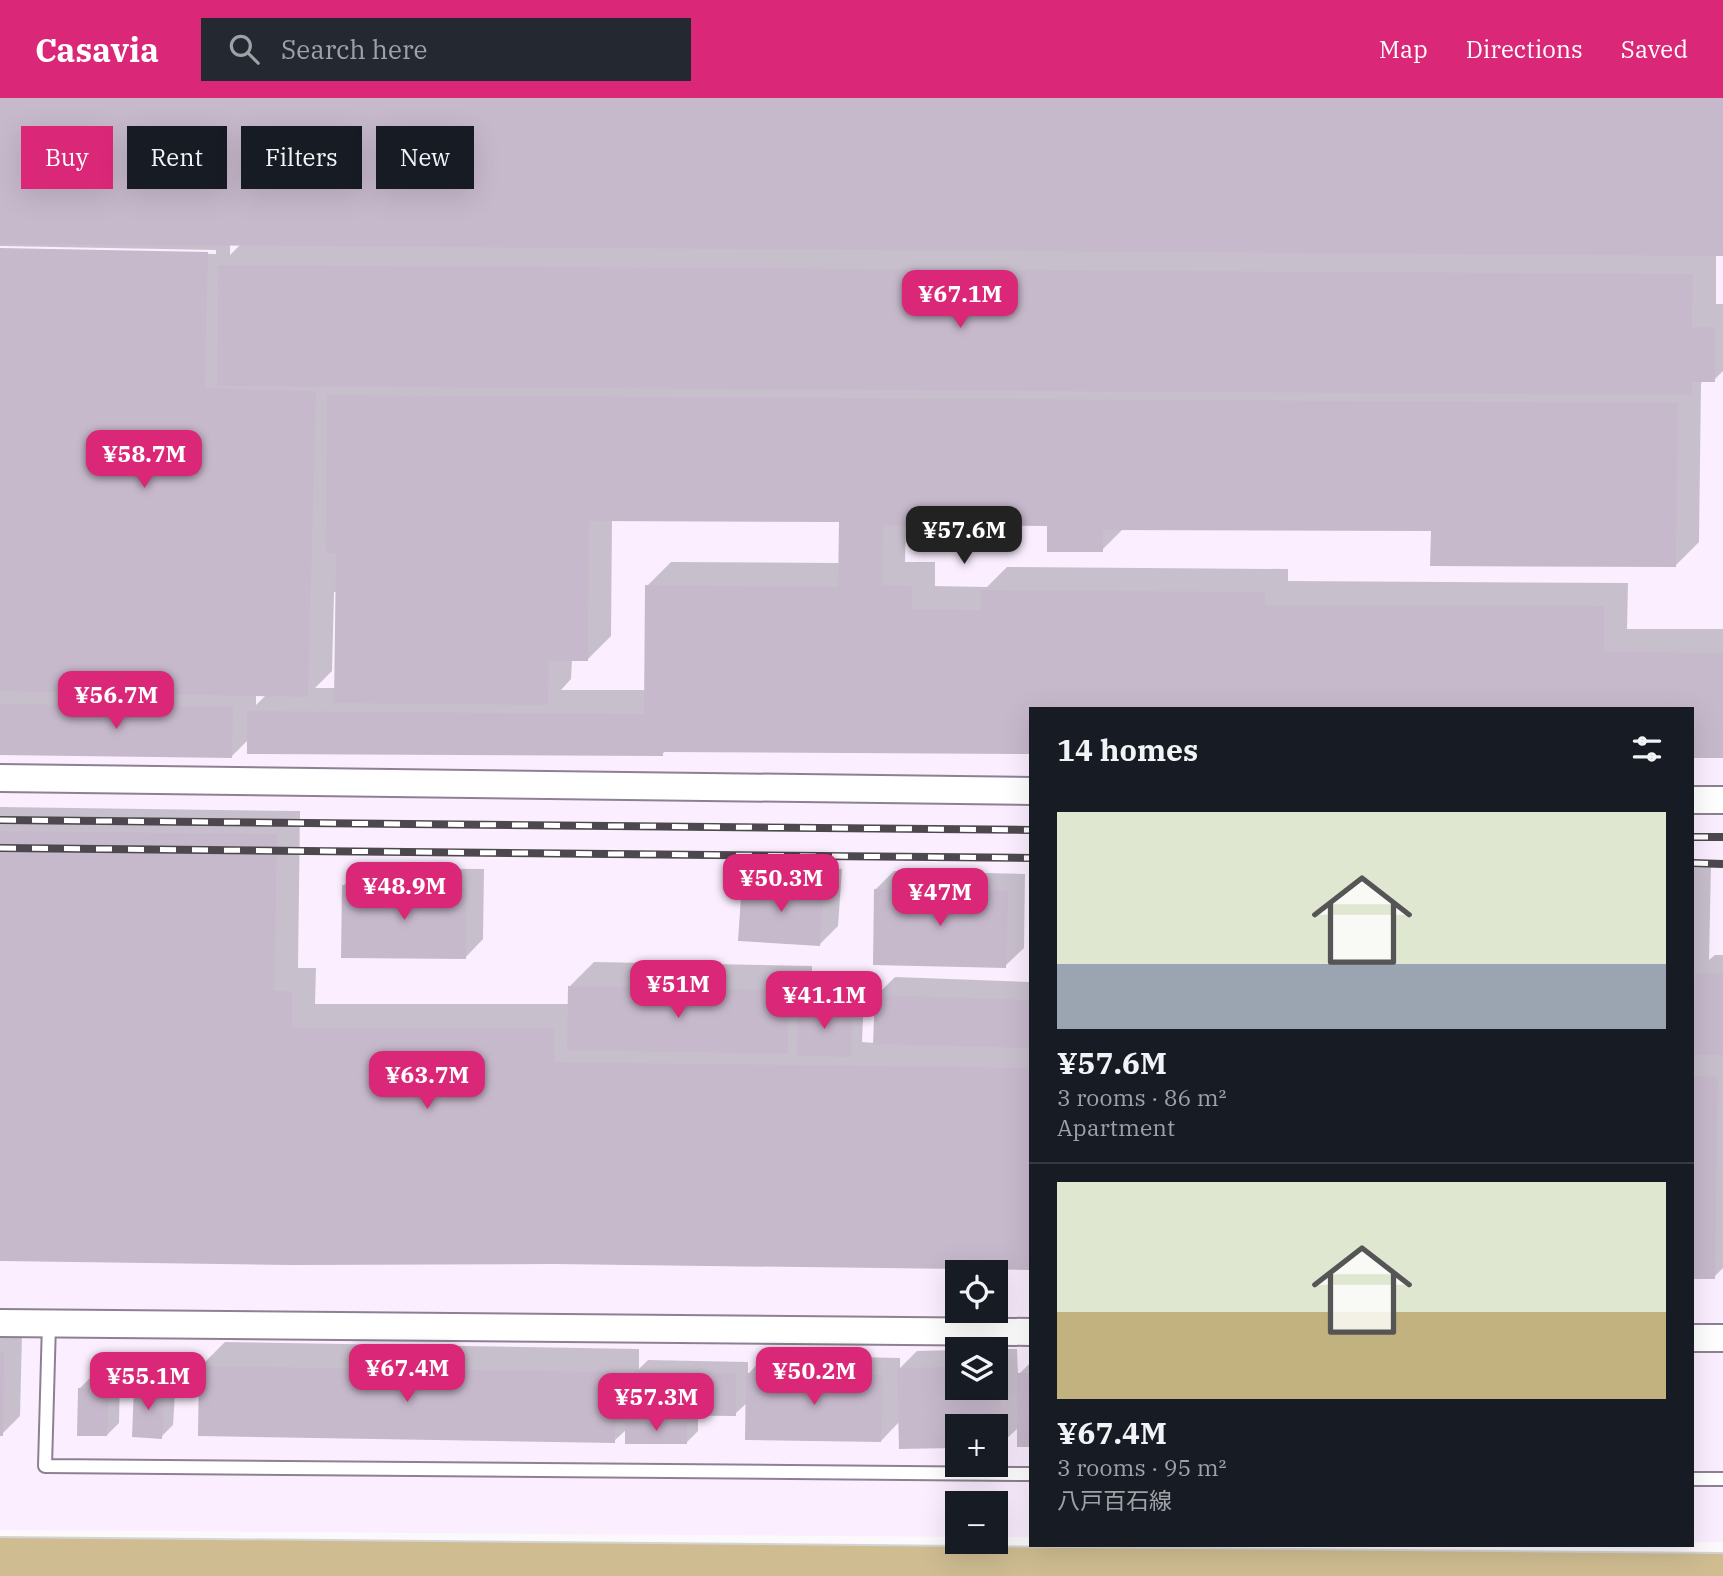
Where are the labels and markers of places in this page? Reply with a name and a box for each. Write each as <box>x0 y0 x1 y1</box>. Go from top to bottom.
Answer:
pin: ¥67.1M <box>903 271 1017 330</box>
pin: ¥58.7M <box>87 430 201 490</box>
pin: ¥57.6M <box>907 506 1021 566</box>
pin: ¥56.7M <box>59 672 173 731</box>
pin: ¥50.3M <box>724 854 838 914</box>
pin: ¥48.9M <box>347 862 461 922</box>
pin: ¥47M <box>899 868 981 928</box>
pin: ¥51M <box>637 960 719 1020</box>
pin: ¥41.1M <box>767 972 881 1031</box>
pin: ¥63.7M <box>370 1052 484 1111</box>
pin: ¥67.4M <box>350 1344 464 1404</box>
pin: ¥50.2M <box>757 1348 871 1407</box>
pin: ¥55.1M <box>91 1352 205 1412</box>
pin: ¥57.3M <box>599 1374 713 1433</box>

